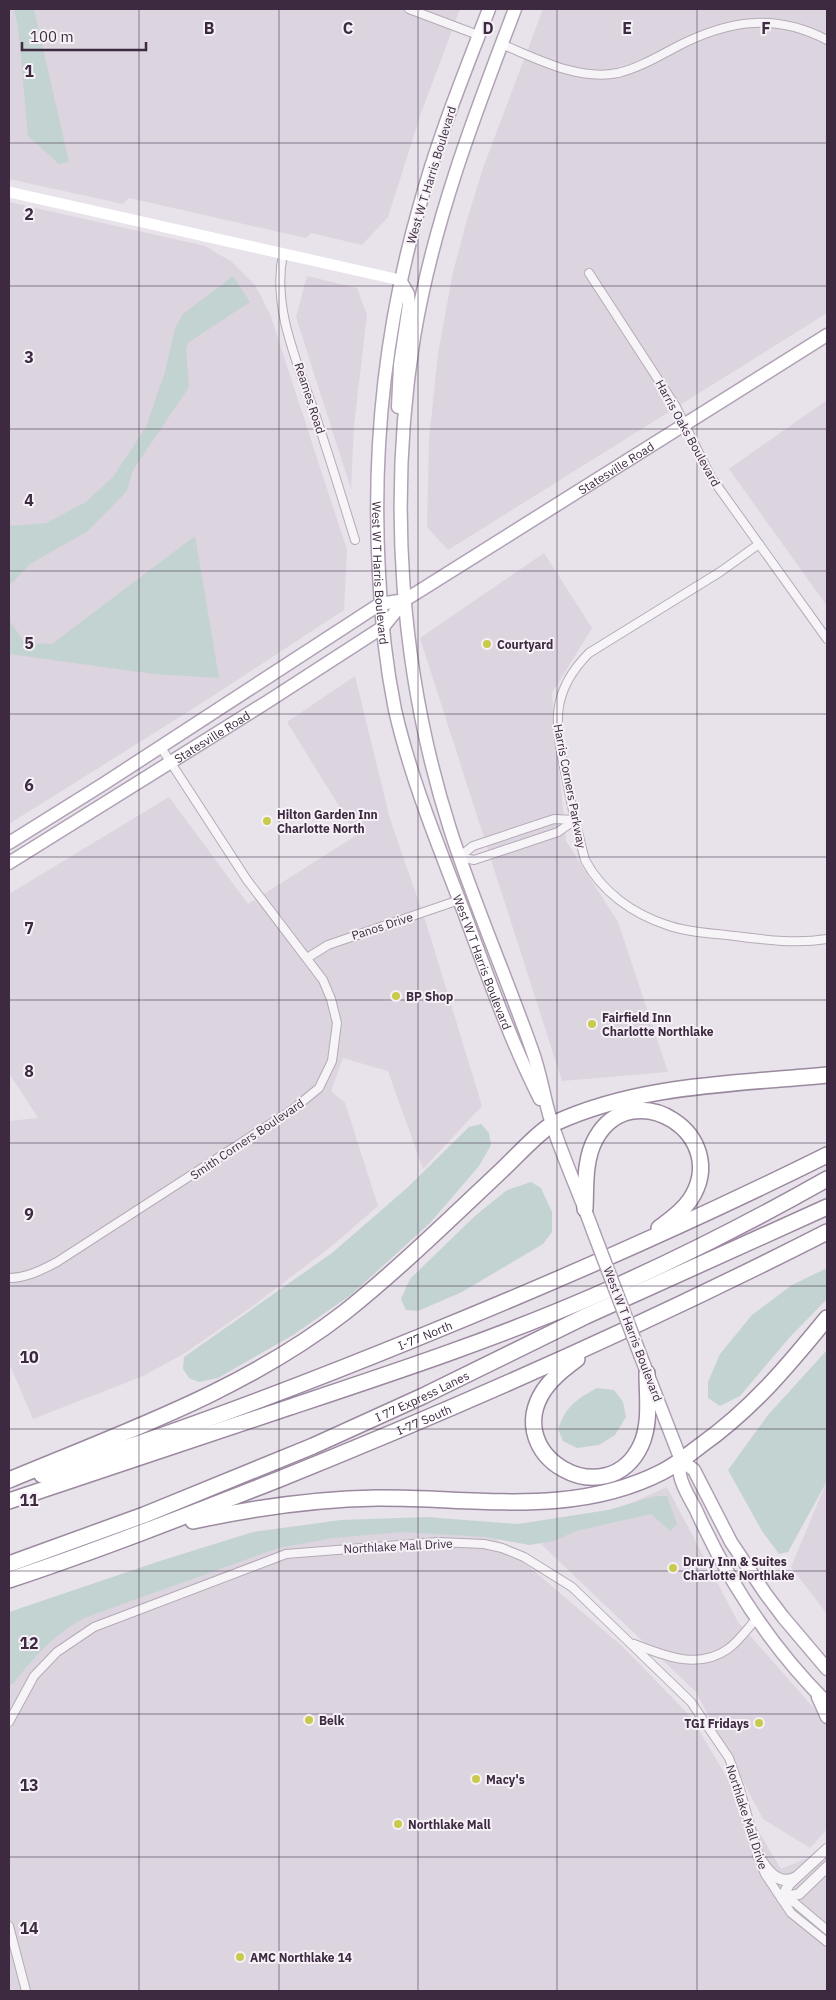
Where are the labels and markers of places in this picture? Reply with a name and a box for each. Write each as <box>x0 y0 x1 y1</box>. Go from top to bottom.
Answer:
place label: Courtyard <box>497 637 553 652</box>
marker: Courtyard <box>481 638 493 650</box>
place label: Hilton Garden Inn Charlotte North <box>277 807 378 836</box>
marker: Hilton Garden Inn Charlotte North <box>261 815 273 827</box>
place label: BP Shop <box>406 989 453 1004</box>
marker: BP Shop <box>390 990 402 1002</box>
place label: Fairfield Inn Charlotte Northlake <box>602 1010 714 1039</box>
marker: Fairfield Inn Charlotte Northlake <box>586 1018 598 1030</box>
place label: Drury Inn & Suites Charlotte Northlake <box>683 1554 795 1583</box>
marker: Drury Inn & Suites Charlotte Northlake <box>667 1562 679 1574</box>
place label: Belk <box>319 1713 344 1728</box>
marker: Belk <box>303 1714 315 1726</box>
place label: TGI Fridays <box>684 1716 749 1731</box>
marker: TGI Fridays <box>753 1717 765 1729</box>
place label: Macy's <box>486 1772 525 1787</box>
marker: Macy's <box>470 1773 482 1785</box>
place label: Northlake Mall <box>408 1817 491 1832</box>
marker: Northlake Mall <box>392 1818 404 1830</box>
place label: AMC Northlake 14 <box>250 1950 352 1965</box>
marker: AMC Northlake 14 <box>234 1951 246 1963</box>

